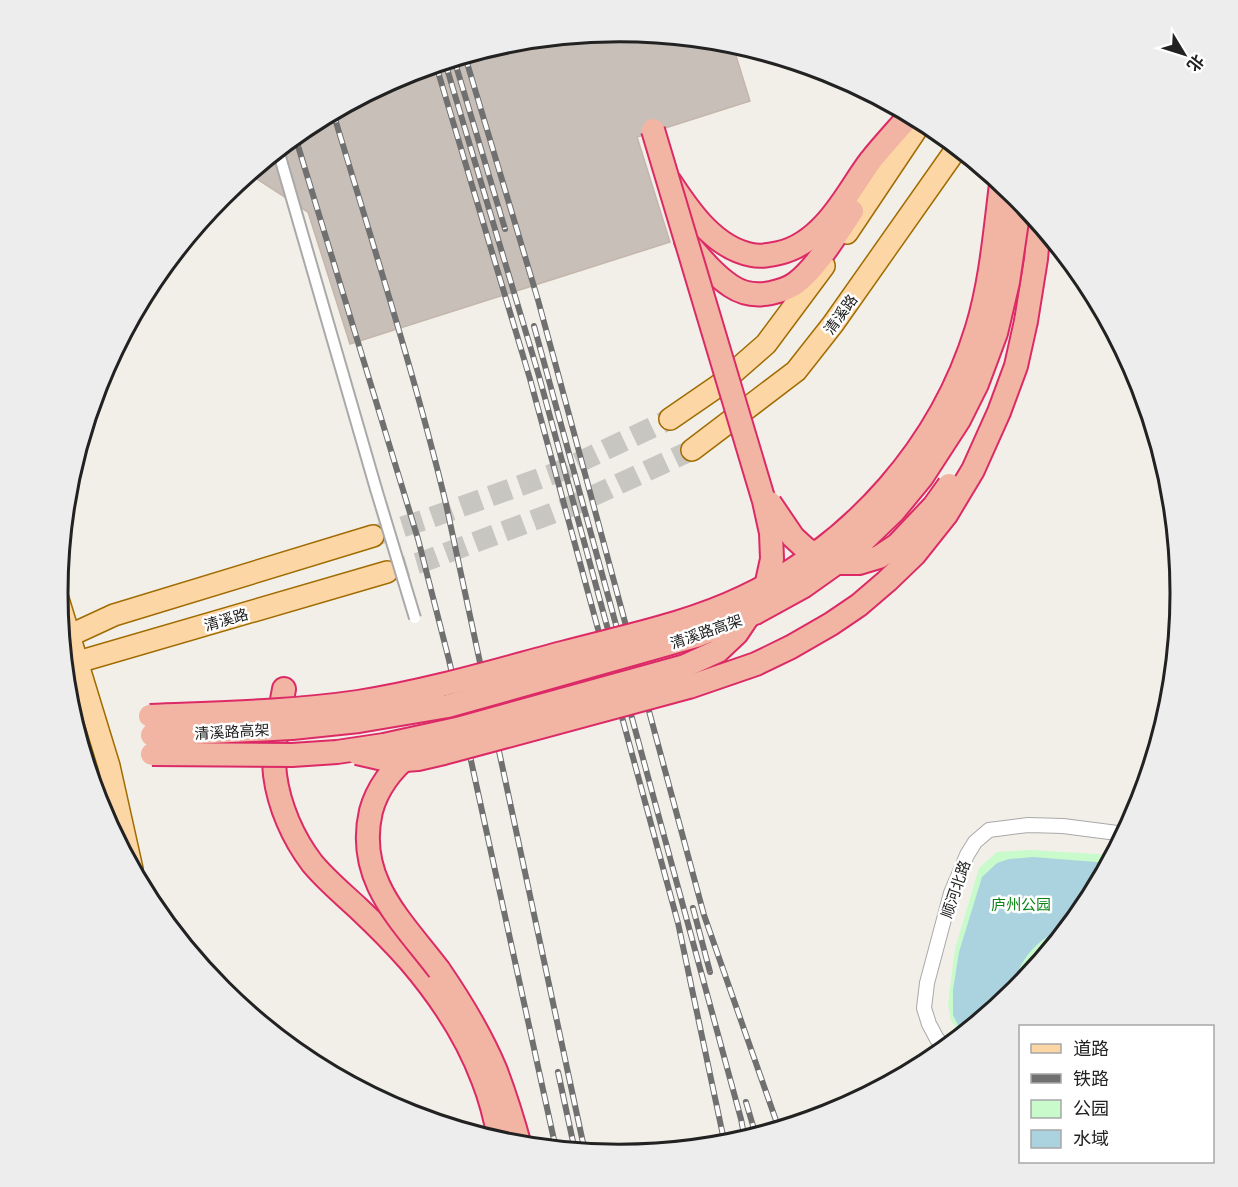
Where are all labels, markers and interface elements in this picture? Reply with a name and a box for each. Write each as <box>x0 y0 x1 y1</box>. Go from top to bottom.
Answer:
north arrow <box>1154 24 1214 84</box>
text: 北 <box>1184 51 1209 76</box>
street label: 清溪路 <box>819 291 861 337</box>
street label: 清溪路 <box>202 604 250 634</box>
street label: 清溪路高架 <box>668 610 744 652</box>
street label: 清溪路高架 <box>194 720 270 742</box>
street label: 顺河北路 <box>937 858 973 920</box>
park label: 庐州公园 <box>991 895 1051 913</box>
legend <box>1019 1025 1214 1163</box>
text: 道路 <box>1073 1037 1109 1059</box>
text: 铁路 <box>1073 1067 1109 1089</box>
text: 公园 <box>1073 1097 1109 1119</box>
text: 水域 <box>1073 1127 1109 1149</box>

